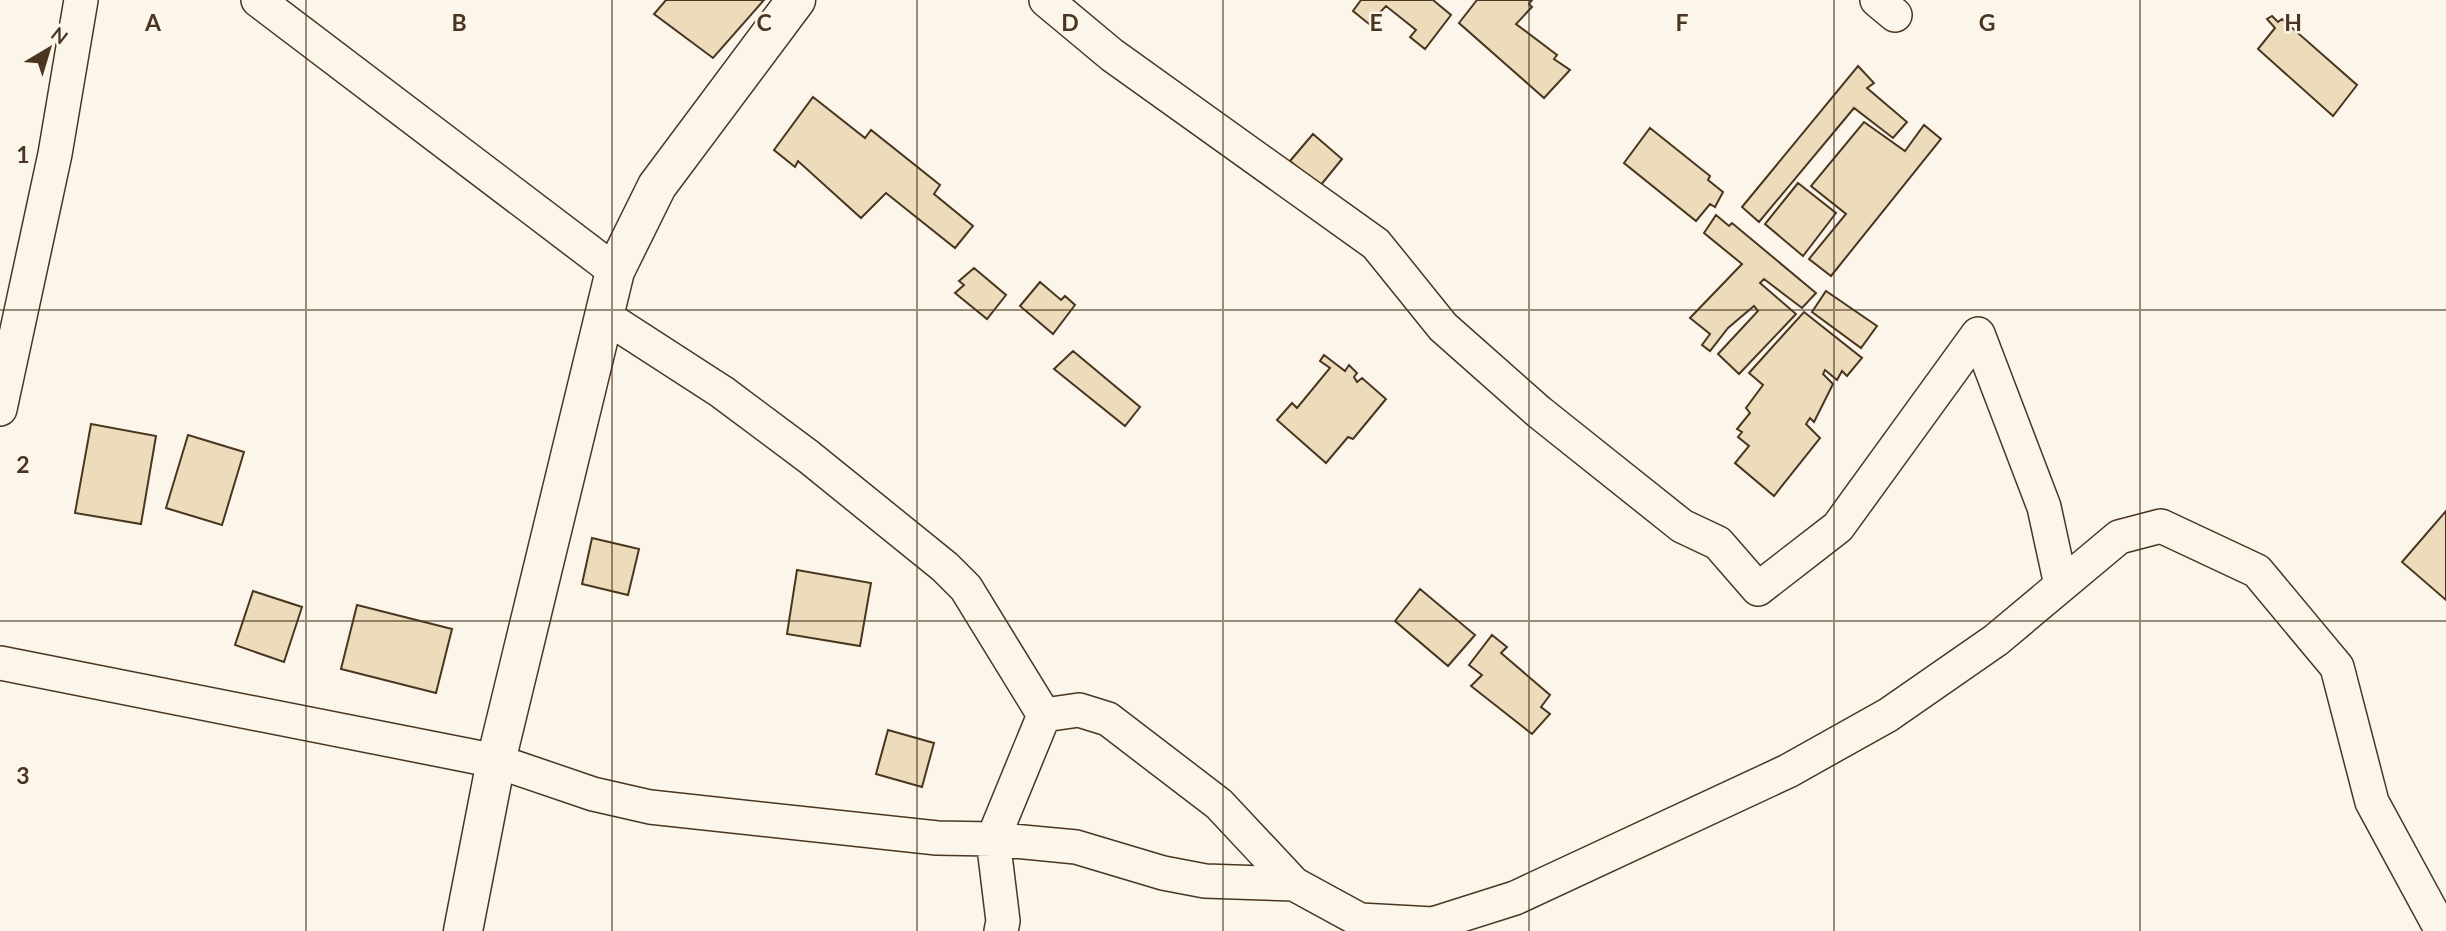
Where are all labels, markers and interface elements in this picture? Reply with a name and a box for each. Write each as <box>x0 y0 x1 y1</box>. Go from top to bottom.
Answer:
text: A <box>144 8 162 36</box>
text: B <box>451 8 467 36</box>
text: C <box>756 8 772 36</box>
text: D <box>1061 8 1079 36</box>
text: E <box>1369 8 1383 36</box>
text: F <box>1675 8 1689 36</box>
text: G <box>1979 8 1995 36</box>
text: H <box>2284 8 2302 36</box>
north arrow <box>14 14 84 84</box>
text: N <box>47 22 73 49</box>
text: 1 <box>16 140 30 168</box>
text: 2 <box>16 450 30 478</box>
text: 3 <box>16 761 30 789</box>

